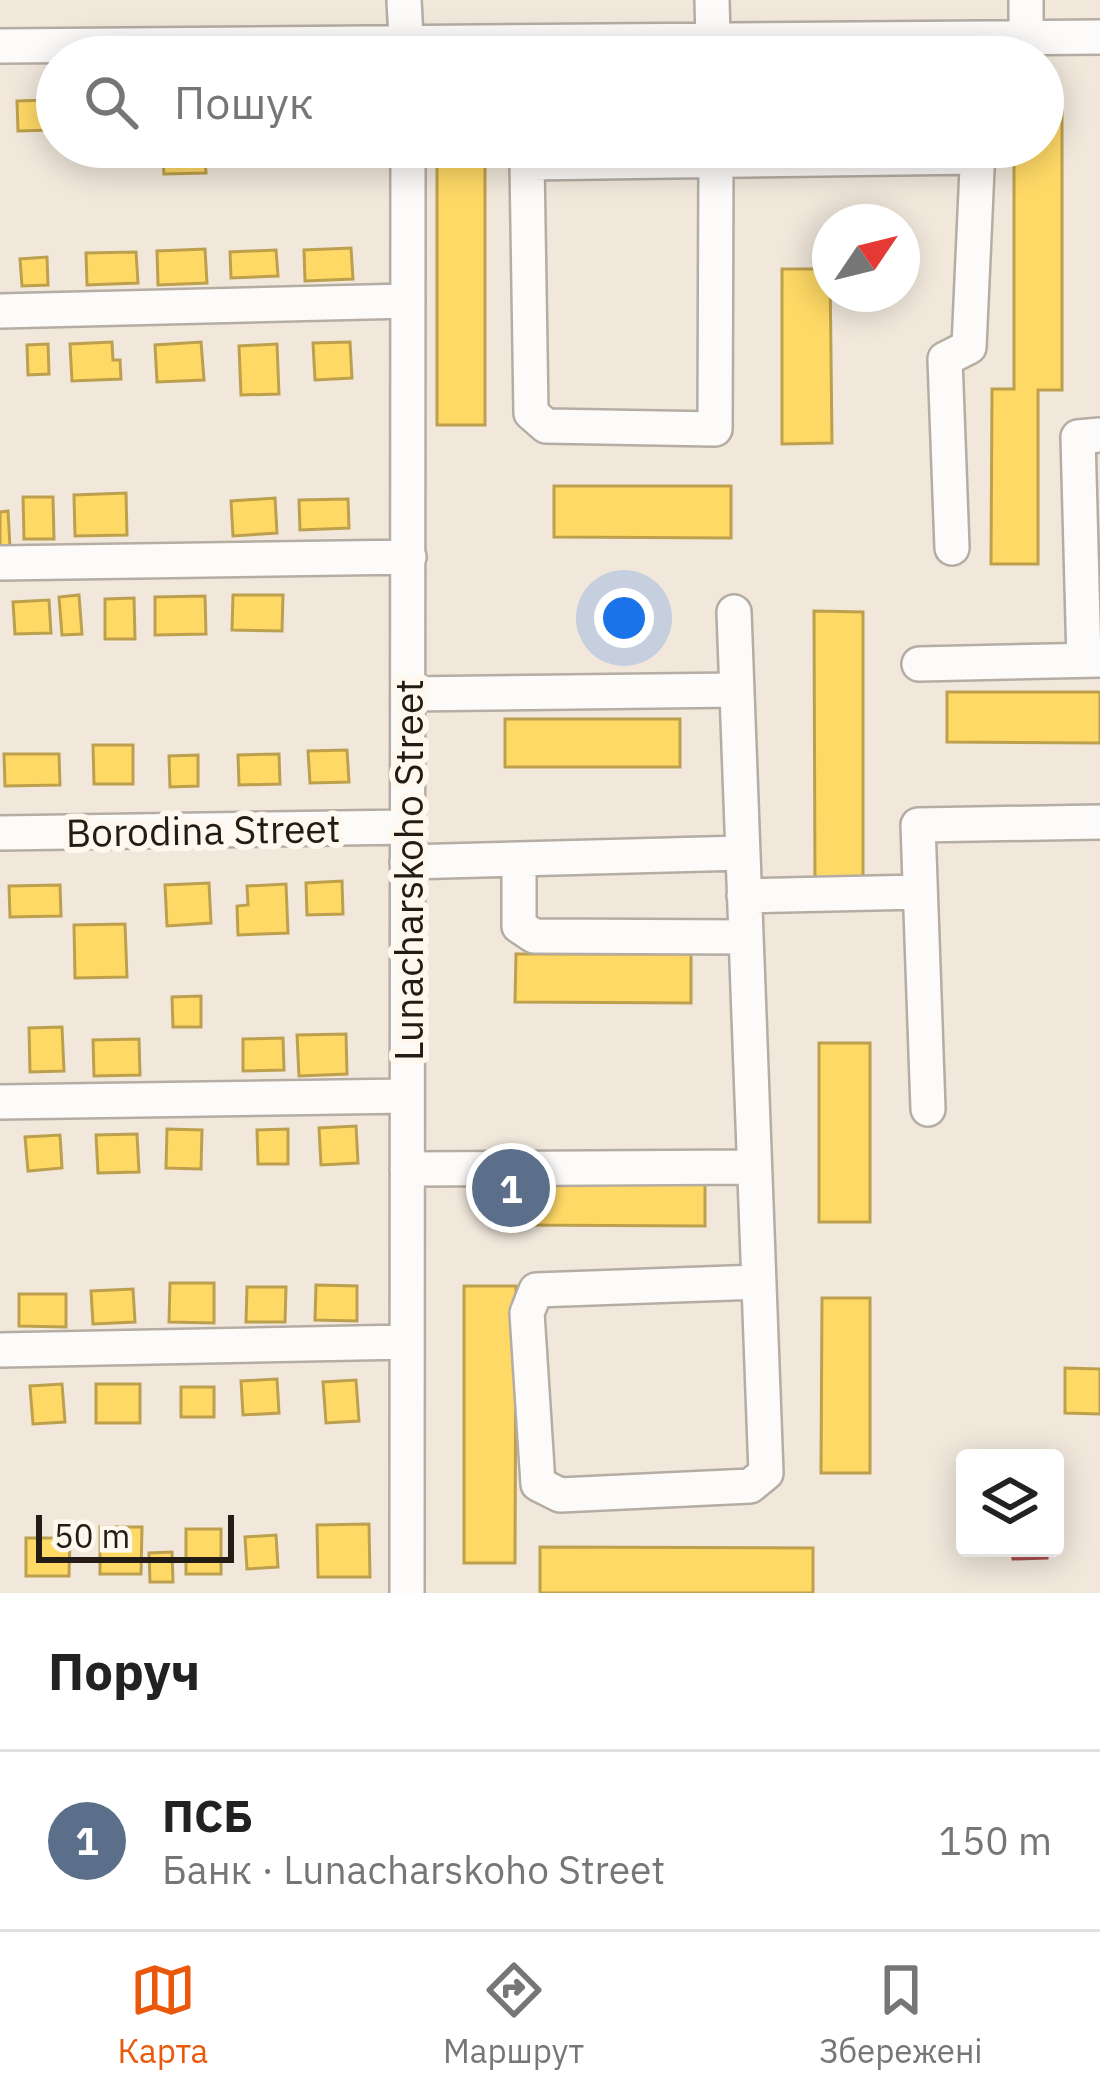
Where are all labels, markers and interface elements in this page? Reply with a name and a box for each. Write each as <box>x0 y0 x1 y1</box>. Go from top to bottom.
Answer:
search box <box>36 36 1064 168</box>
icon: search <box>78 69 144 135</box>
text: Пошук <box>174 73 314 131</box>
north arrow <box>812 204 920 312</box>
your location <box>594 588 654 648</box>
street label: Lunacharskoho Street <box>383 679 434 1061</box>
street label: Borodina Street <box>65 802 341 858</box>
pin: 1 <box>472 1143 550 1233</box>
map controls <box>956 1449 1064 1557</box>
button: layers <box>956 1449 1064 1557</box>
scale bar <box>36 1509 234 1562</box>
text: 50 m <box>54 1514 130 1557</box>
text: Поруч <box>48 1638 200 1704</box>
text: ПСБ <box>162 1786 253 1844</box>
text: 1 <box>75 1815 99 1866</box>
text: 150 m <box>939 1815 1052 1866</box>
text: Банк · Lunacharskoho Street <box>162 1844 665 1895</box>
tab: Карта <box>117 1957 208 2072</box>
tab: Маршрут <box>443 1957 584 2072</box>
tab: Збережені <box>819 1957 983 2072</box>

